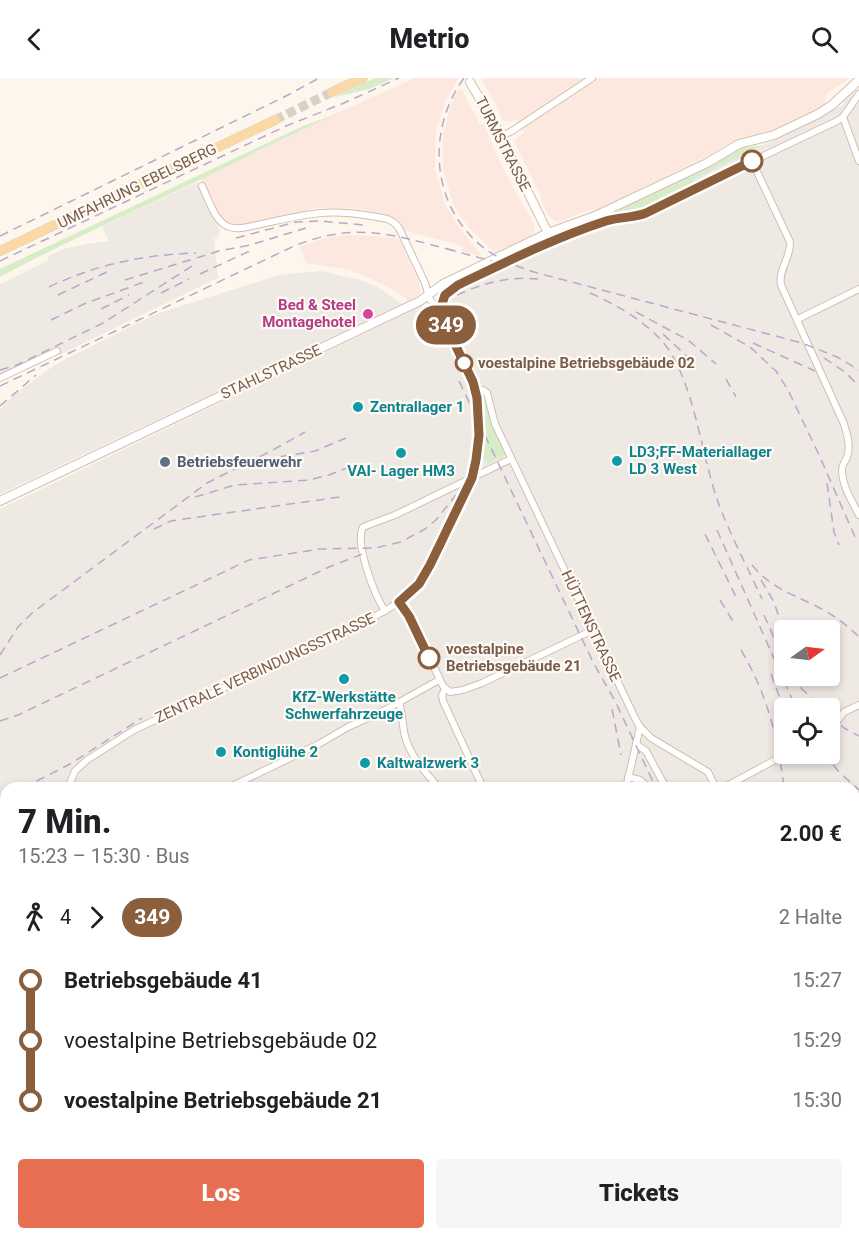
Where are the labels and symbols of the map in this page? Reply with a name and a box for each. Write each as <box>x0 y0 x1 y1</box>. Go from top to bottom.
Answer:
street label: TURMSTRASSE <box>471 93 535 195</box>
street label: UMFAHRUNG EBELSBERG <box>55 140 219 232</box>
unlabelled marker <box>741 150 763 172</box>
place label: Bed & Steel Montagehotel <box>262 296 356 331</box>
line badge: 349 <box>412 306 480 344</box>
marker: Bed & Steel Montagehotel <box>361 307 375 321</box>
street label: STAHLSTRASSE <box>218 341 325 403</box>
marker: voestalpine Betriebsgebäude 02 <box>455 354 473 372</box>
place label: voestalpine Betriebsgebäude 02 <box>478 354 695 372</box>
place label: Zentrallager 1 <box>370 398 464 416</box>
marker: Zentrallager 1 <box>351 400 365 414</box>
place label: LD3;FF-Materiallager LD 3 West <box>629 443 772 478</box>
marker: VAI- Lager HM3 <box>394 446 408 460</box>
place label: Betriebsfeuerwehr <box>177 453 302 471</box>
marker: LD3;FF-Materiallager LD 3 West <box>610 454 624 468</box>
marker: Betriebsfeuerwehr <box>158 455 172 469</box>
place label: VAI- Lager HM3 <box>347 462 455 480</box>
street label: HÜTTENSTRASSE <box>557 567 625 685</box>
street label: ZENTRALE VERBINDUNGSSTRASSE <box>152 609 378 727</box>
north arrow <box>774 620 840 686</box>
place label: voestalpine Betriebsgebäude 21 <box>446 640 581 675</box>
marker: voestalpine Betriebsgebäude 21 <box>418 647 440 669</box>
marker: KfZ-Werkstätte Schwerfahrzeuge <box>337 672 351 686</box>
place label: KfZ-Werkstätte Schwerfahrzeuge <box>285 688 403 723</box>
place label: Kontiglühe 2 <box>233 743 318 761</box>
marker: Kontiglühe 2 <box>214 745 228 759</box>
place label: Kaltwalzwerk 3 <box>377 754 479 772</box>
marker: Kaltwalzwerk 3 <box>358 756 372 770</box>

